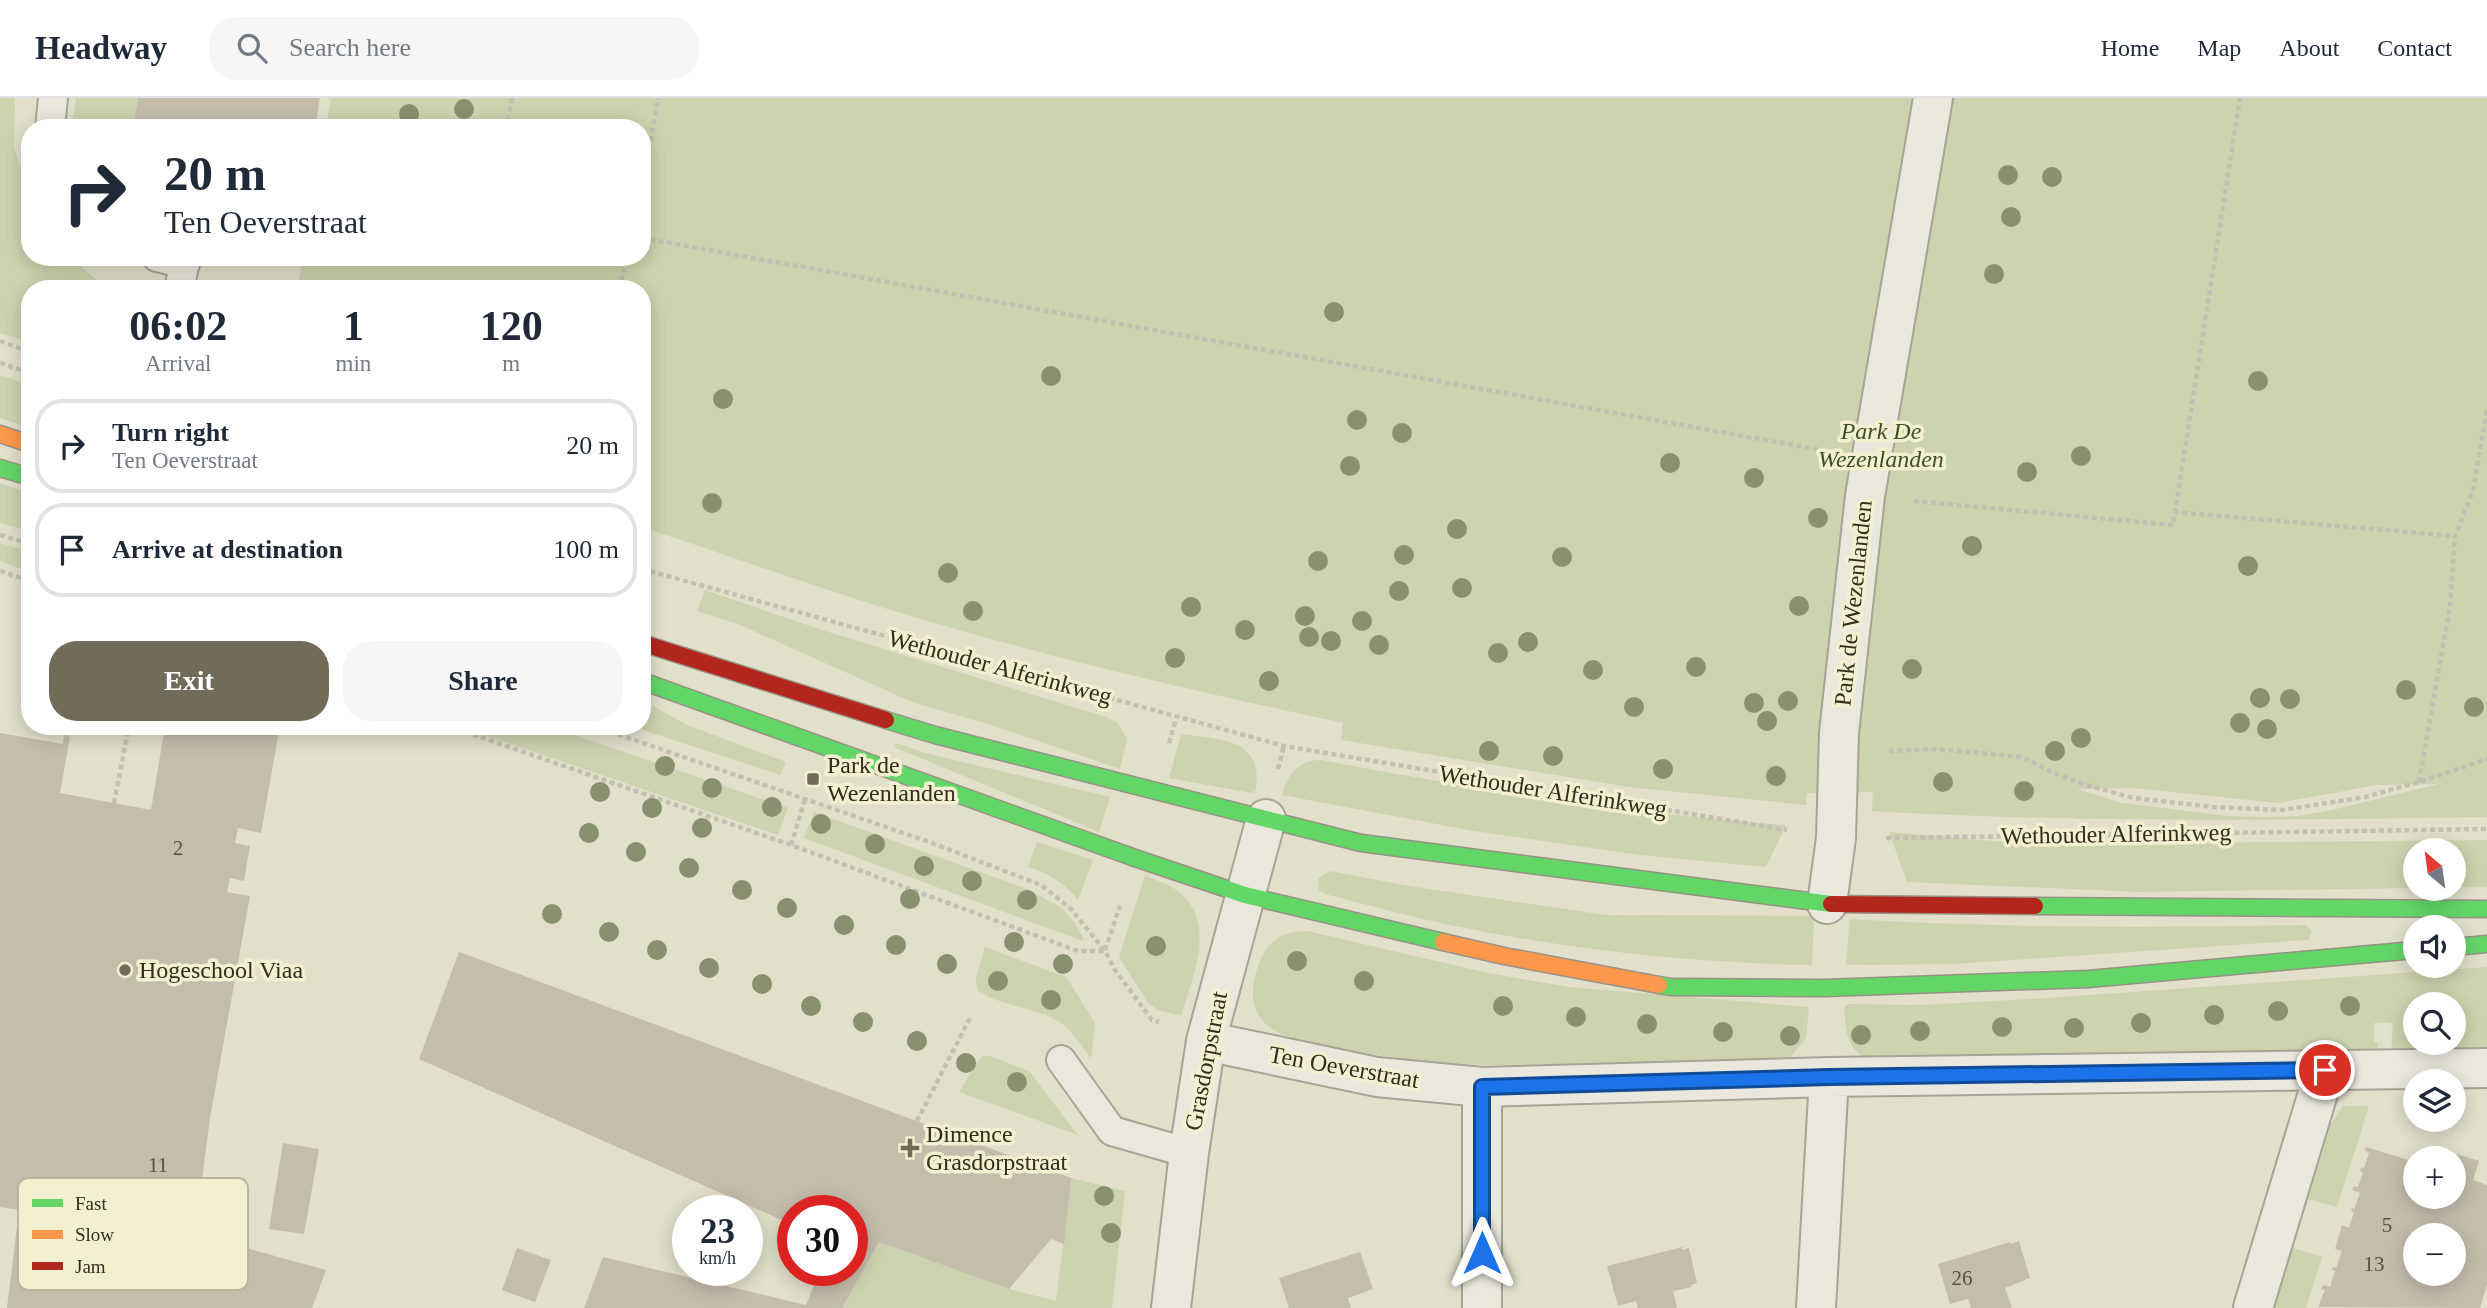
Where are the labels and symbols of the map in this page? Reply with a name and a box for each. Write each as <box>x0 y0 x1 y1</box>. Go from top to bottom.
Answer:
park label: Park De Wezenlanden <box>1818 418 1944 472</box>
street label: Park de Wezenlanden <box>1829 499 1877 707</box>
street label: Wethouder Alferinkweg <box>885 625 1115 709</box>
place label: Park de Wezenlanden <box>827 752 956 806</box>
street label: Wethouder Alferinkweg <box>1437 760 1669 822</box>
marker: Park de Wezenlanden <box>805 771 821 787</box>
street label: Wethouder Alferinkweg <box>2000 819 2232 849</box>
house number: 2 <box>173 836 183 860</box>
north arrow <box>2403 838 2466 901</box>
place label: Hogeschool Viaa <box>139 957 303 983</box>
marker: Hogeschool Viaa <box>117 962 133 978</box>
street label: Grasdorpstraat <box>1180 989 1232 1133</box>
pin <box>2295 1040 2355 1100</box>
street label: Ten Oeverstraat <box>1267 1041 1422 1093</box>
place label: Dimence Grasdorpstraat <box>926 1121 1068 1175</box>
marker: Dimence Grasdorpstraat <box>900 1138 920 1158</box>
house number: 11 <box>148 1153 168 1177</box>
legend <box>18 1178 248 1290</box>
text: Fast <box>75 1193 107 1214</box>
speed limit sign: 30 <box>777 1195 868 1286</box>
house number: 5 <box>2382 1213 2392 1237</box>
position arrow <box>1445 1216 1519 1290</box>
text: Slow <box>75 1224 114 1245</box>
house number: 13 <box>2364 1252 2385 1276</box>
text: Jam <box>75 1256 106 1277</box>
house number: 26 <box>1952 1266 1973 1290</box>

